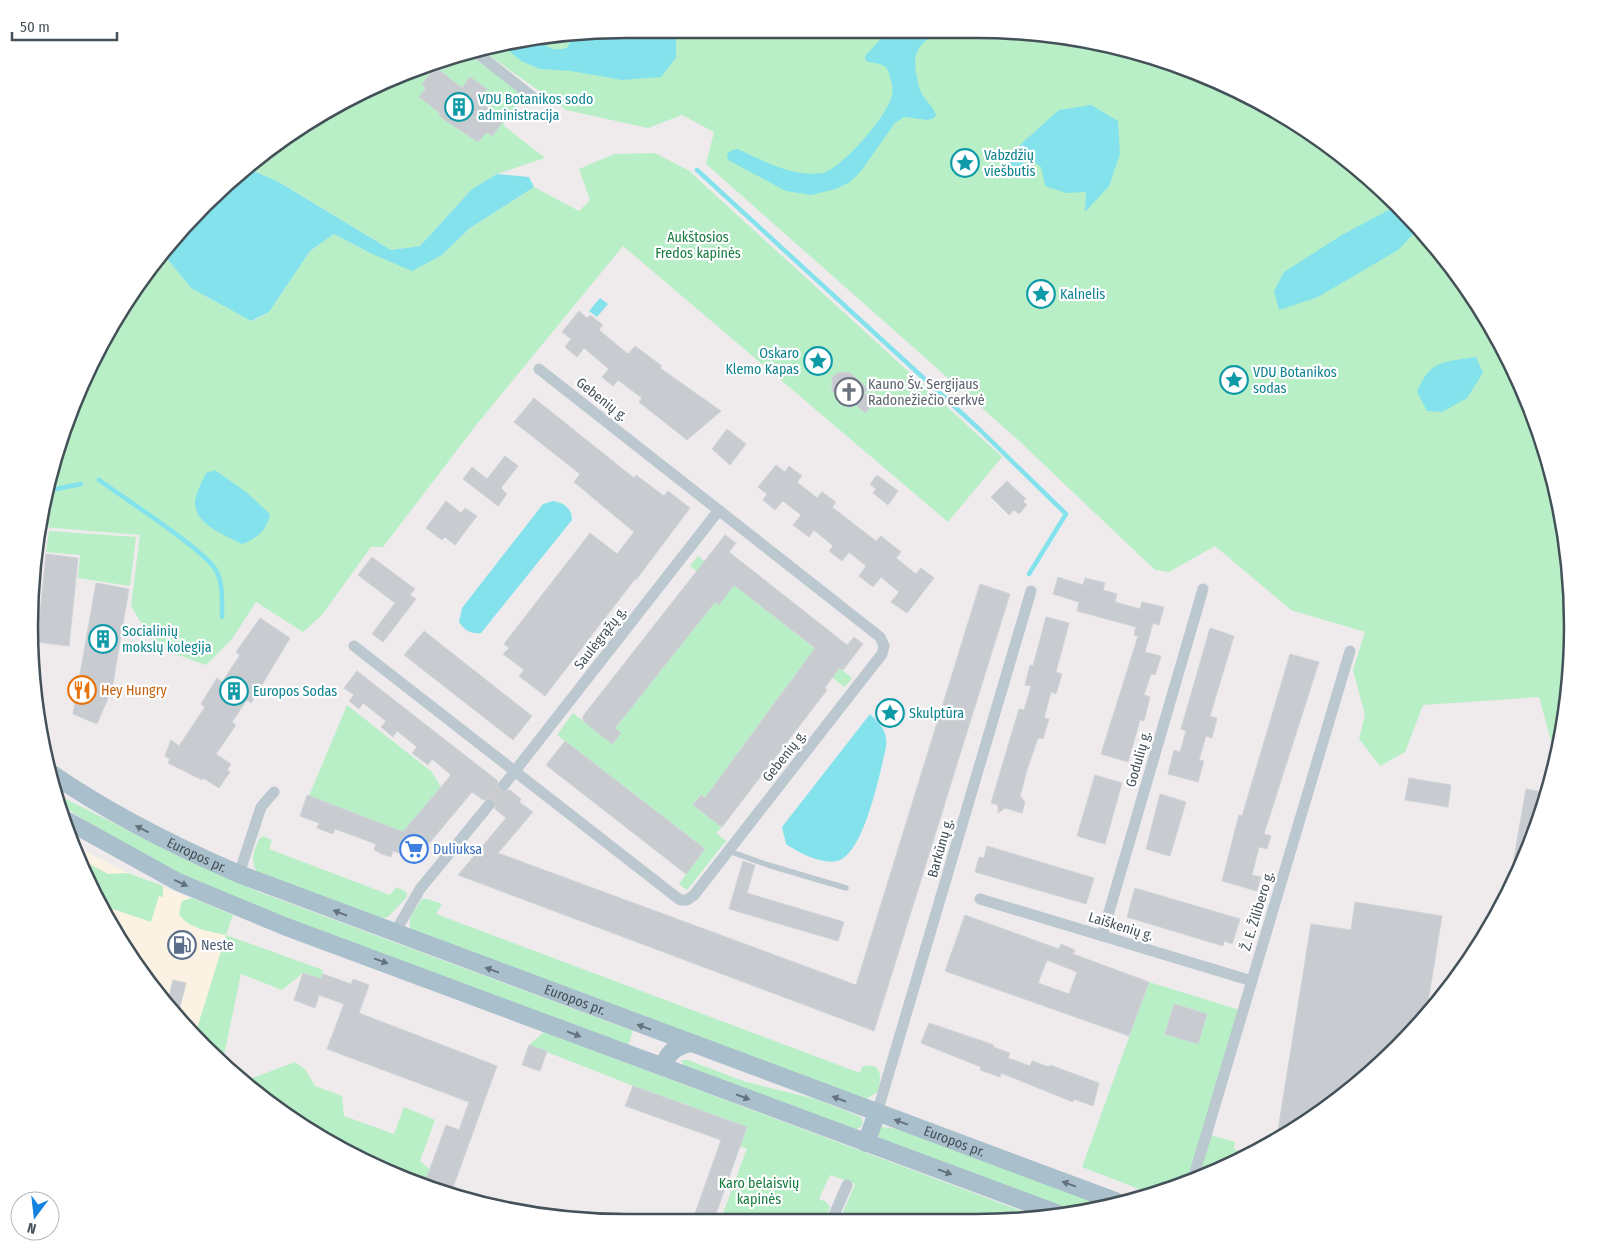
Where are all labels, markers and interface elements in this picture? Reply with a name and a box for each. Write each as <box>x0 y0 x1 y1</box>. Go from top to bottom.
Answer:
scale bar <box>12 10 118 42</box>
text: 50 m <box>20 18 50 36</box>
place label: VDU Botanikos sodo administracija <box>478 91 593 124</box>
building icon: VDU Botanikos sodo administracija <box>444 92 474 122</box>
place label: Vabzdžių viešbutis <box>984 147 1036 180</box>
place icon: Vabzdžių viešbutis <box>950 148 980 178</box>
park label: Aukštosios Fredos kapinės <box>655 229 741 262</box>
place icon: Kalnelis <box>1026 279 1056 309</box>
place label: Kalnelis <box>1060 286 1105 303</box>
place label: Oskaro Klemo Kapas <box>725 345 799 378</box>
place icon: Oskaro Klemo Kapas <box>803 346 833 376</box>
place label: VDU Botanikos sodas <box>1253 364 1337 397</box>
place icon: VDU Botanikos sodas <box>1219 365 1249 395</box>
street label: Gebenių g. <box>573 374 631 425</box>
place label: Kauno Šv. Sergijaus Radonežiečio cerkvė <box>868 375 985 409</box>
church icon: Kauno Šv. Sergijaus Radonežiečio cerkvė <box>834 377 864 407</box>
street label: Saulėgrąžų g. <box>571 603 630 673</box>
place label: Socialinių mokslų kolegija <box>122 623 212 656</box>
building icon: Socialinių mokslų kolegija <box>88 624 118 654</box>
restaurant icon: Hey Hungry <box>67 675 97 705</box>
building icon: Europos Sodas <box>219 676 249 706</box>
place label: Hey Hungry <box>101 682 168 699</box>
place label: Europos Sodas <box>253 683 337 700</box>
place icon: Skulptūra <box>875 698 905 728</box>
place label: Skulptūra <box>909 705 964 722</box>
street label: Gebenių g. <box>759 727 810 785</box>
street label: Godulių g. <box>1122 729 1155 789</box>
street label: Barkūnų g. <box>924 817 957 880</box>
one-way arrow <box>135 825 149 833</box>
street label: Europos pr. <box>164 834 229 876</box>
supermarket icon: Duliuksa <box>399 834 429 864</box>
place label: Duliuksa <box>433 841 482 858</box>
street label: Ž. E. Žilibero g. <box>1236 869 1278 953</box>
one-way arrow <box>174 879 188 887</box>
one-way arrow <box>332 909 347 917</box>
street label: Laiškenių g. <box>1086 909 1155 944</box>
fuel station icon: Neste <box>167 930 197 960</box>
place label: Neste <box>201 937 234 954</box>
one-way arrow <box>374 958 388 966</box>
one-way arrow <box>484 966 499 974</box>
street label: Europos pr. <box>542 981 608 1019</box>
one-way arrow <box>637 1023 652 1030</box>
one-way arrow <box>567 1031 582 1038</box>
one-way arrow <box>736 1093 751 1101</box>
one-way arrow <box>831 1095 846 1103</box>
one-way arrow <box>893 1118 908 1125</box>
street label: Europos pr. <box>921 1122 987 1161</box>
one-way arrow <box>937 1169 952 1176</box>
park label: Karo belaisvių kapinės <box>719 1175 799 1208</box>
one-way arrow <box>1062 1180 1077 1187</box>
north arrow <box>10 1191 60 1241</box>
text: N <box>26 1219 38 1237</box>

